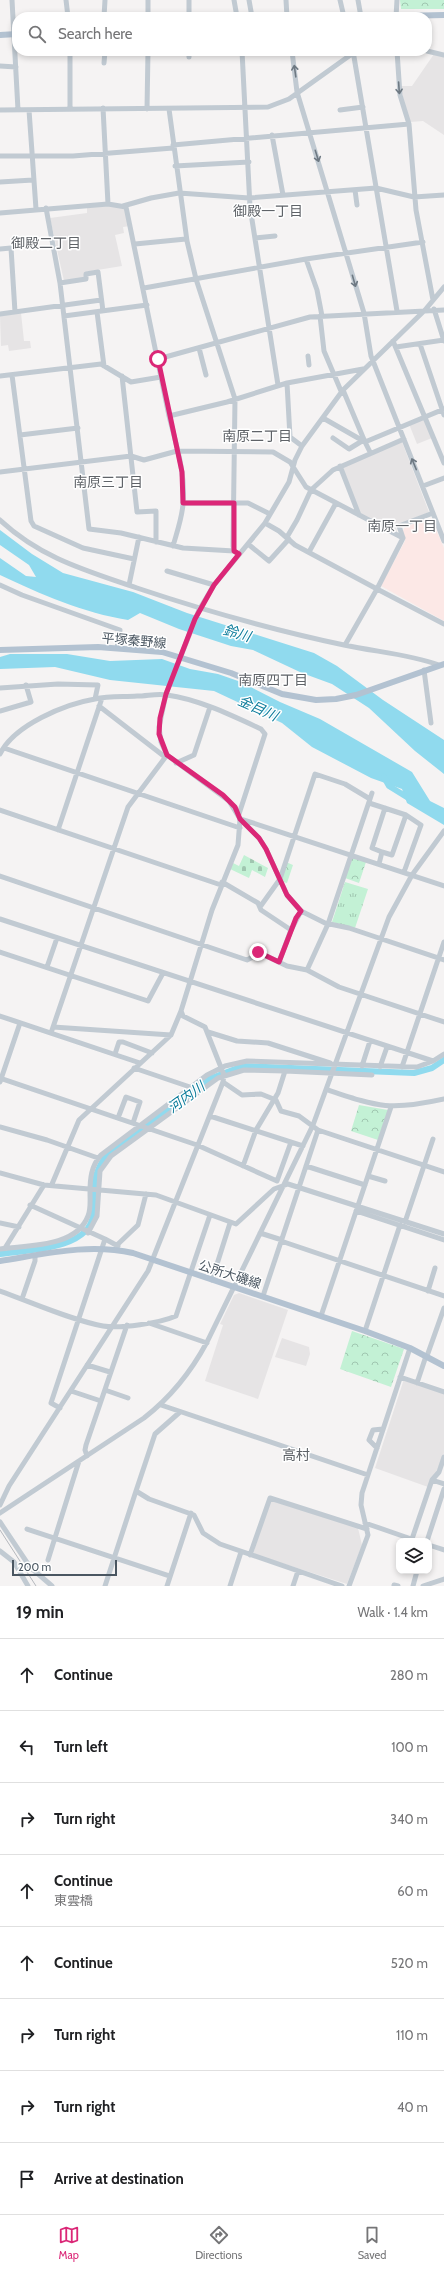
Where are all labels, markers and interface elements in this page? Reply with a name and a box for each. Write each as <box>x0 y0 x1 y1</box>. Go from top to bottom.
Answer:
search box <box>12 12 432 56</box>
icon: search <box>26 23 48 45</box>
text: Search here <box>58 25 133 43</box>
one-way arrow <box>291 65 299 78</box>
one-way arrow <box>396 81 403 94</box>
one-way arrow <box>314 149 321 162</box>
district label: 御殿一丁目 <box>233 202 303 220</box>
district label: 御殿二丁目 <box>11 234 81 252</box>
one-way arrow <box>351 274 358 287</box>
route start <box>149 350 167 368</box>
district label: 南原二丁目 <box>222 427 292 445</box>
one-way arrow <box>409 458 417 470</box>
district label: 南原三丁目 <box>73 473 143 491</box>
district label: 南原一丁目 <box>367 517 437 535</box>
water label: 鈴川 <box>221 620 255 646</box>
street label: 平塚秦野線 <box>101 629 167 651</box>
district label: 南原四丁目 <box>238 671 308 689</box>
water label: 金目川 <box>235 691 283 726</box>
route end <box>249 943 267 961</box>
water label: 河内川 <box>164 1076 210 1117</box>
street label: 公所大磯線 <box>197 1256 263 1292</box>
district label: 高村 <box>282 1446 310 1464</box>
map controls <box>396 1538 432 1574</box>
button: layers <box>396 1538 432 1574</box>
scale bar <box>12 1558 117 1577</box>
text: 200 m <box>18 1560 51 1574</box>
text: 19 min <box>16 1602 64 1622</box>
text: Walk · 1.4 km <box>358 1604 428 1620</box>
icon: ahead <box>16 1664 38 1686</box>
text: Continue <box>54 1666 113 1684</box>
text: 280 m <box>390 1667 428 1683</box>
icon: left <box>16 1736 38 1758</box>
text: Turn left <box>54 1738 108 1756</box>
text: 100 m <box>391 1739 428 1755</box>
icon: right <box>16 1808 38 1830</box>
text: Turn right <box>54 1810 115 1828</box>
text: 340 m <box>390 1811 428 1827</box>
text: Continue <box>54 1872 113 1890</box>
icon: ahead <box>16 1880 38 1902</box>
text: 60 m <box>397 1883 428 1899</box>
text: 東雲橋 <box>54 1892 93 1908</box>
icon: ahead <box>16 1952 38 1974</box>
text: Continue <box>54 1954 113 1972</box>
text: 520 m <box>391 1955 428 1971</box>
icon: right <box>16 2024 38 2046</box>
text: Turn right <box>54 2026 115 2044</box>
text: 110 m <box>396 2027 428 2043</box>
icon: right <box>16 2096 38 2118</box>
text: Turn right <box>54 2098 115 2116</box>
text: 40 m <box>397 2099 428 2115</box>
icon: arrive <box>16 2168 38 2190</box>
text: Arrive at destination <box>54 2170 184 2188</box>
tab: Map <box>58 2224 80 2262</box>
tab: Directions <box>195 2224 242 2262</box>
tab: Saved <box>358 2224 386 2262</box>

